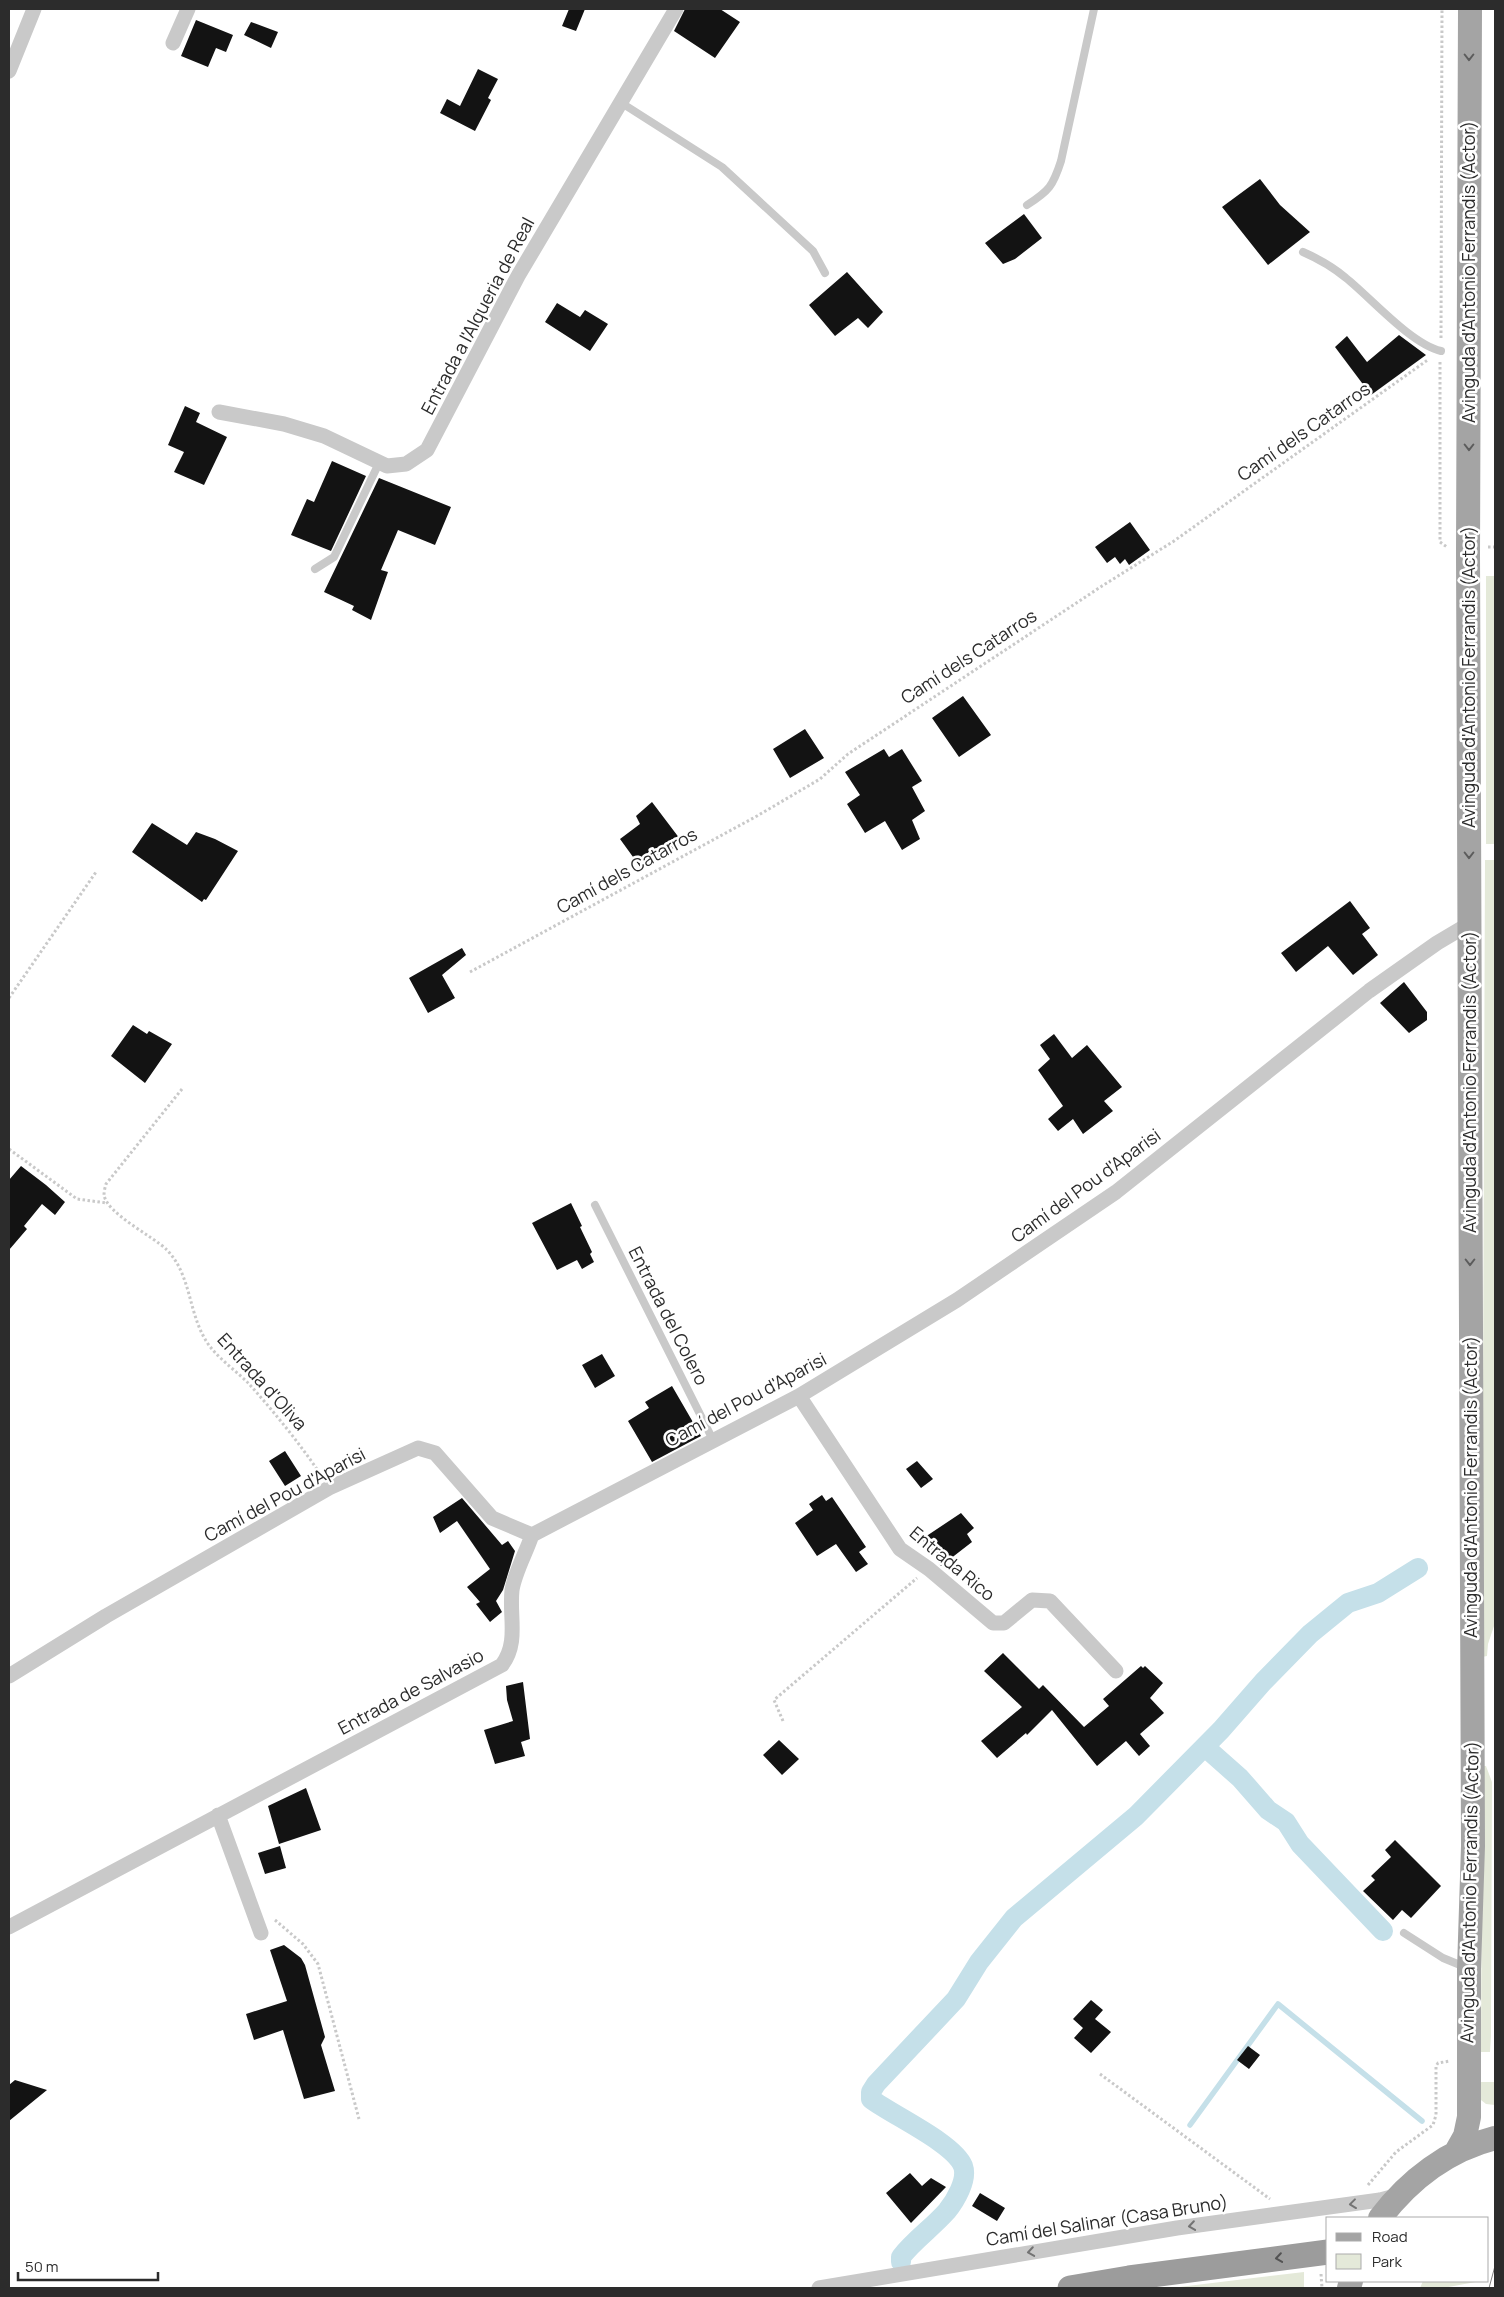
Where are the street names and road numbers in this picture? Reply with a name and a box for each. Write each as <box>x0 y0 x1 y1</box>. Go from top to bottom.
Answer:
street label: Avinguda d'Antonio Ferrandis (Actor) <box>1456 121 1480 423</box>
street label: Entrada a l'Alqueria de Real <box>415 213 539 418</box>
street label: Camí dels Catarros <box>1232 376 1375 486</box>
street label: Avinguda d'Antonio Ferrandis (Actor) <box>1456 526 1480 828</box>
street label: Camí dels Catarros <box>896 603 1041 709</box>
street label: Camí dels Catarros <box>552 822 701 919</box>
street label: Avinguda d'Antonio Ferrandis (Actor) <box>1457 931 1481 1233</box>
street label: Camí del Pou d'Aparisi <box>1006 1123 1165 1248</box>
street label: Entrada del Colero <box>624 1242 714 1389</box>
street label: Entrada d'Oliva <box>213 1328 313 1435</box>
street label: Avinguda d'Antonio Ferrandis (Actor) <box>1458 1336 1482 1638</box>
street label: Camí del Pou d'Aparisi <box>661 1346 830 1452</box>
street label: Camí del Pou d'Aparisi <box>200 1441 369 1547</box>
street label: Entrada Rico <box>905 1520 1000 1606</box>
street label: Entrada de Salvasio <box>334 1643 487 1740</box>
street label: Avinguda d'Antonio Ferrandis (Actor) <box>1454 1741 1484 2043</box>
street label: Camí del Salinar (Casa Bruno) <box>984 2189 1229 2251</box>

